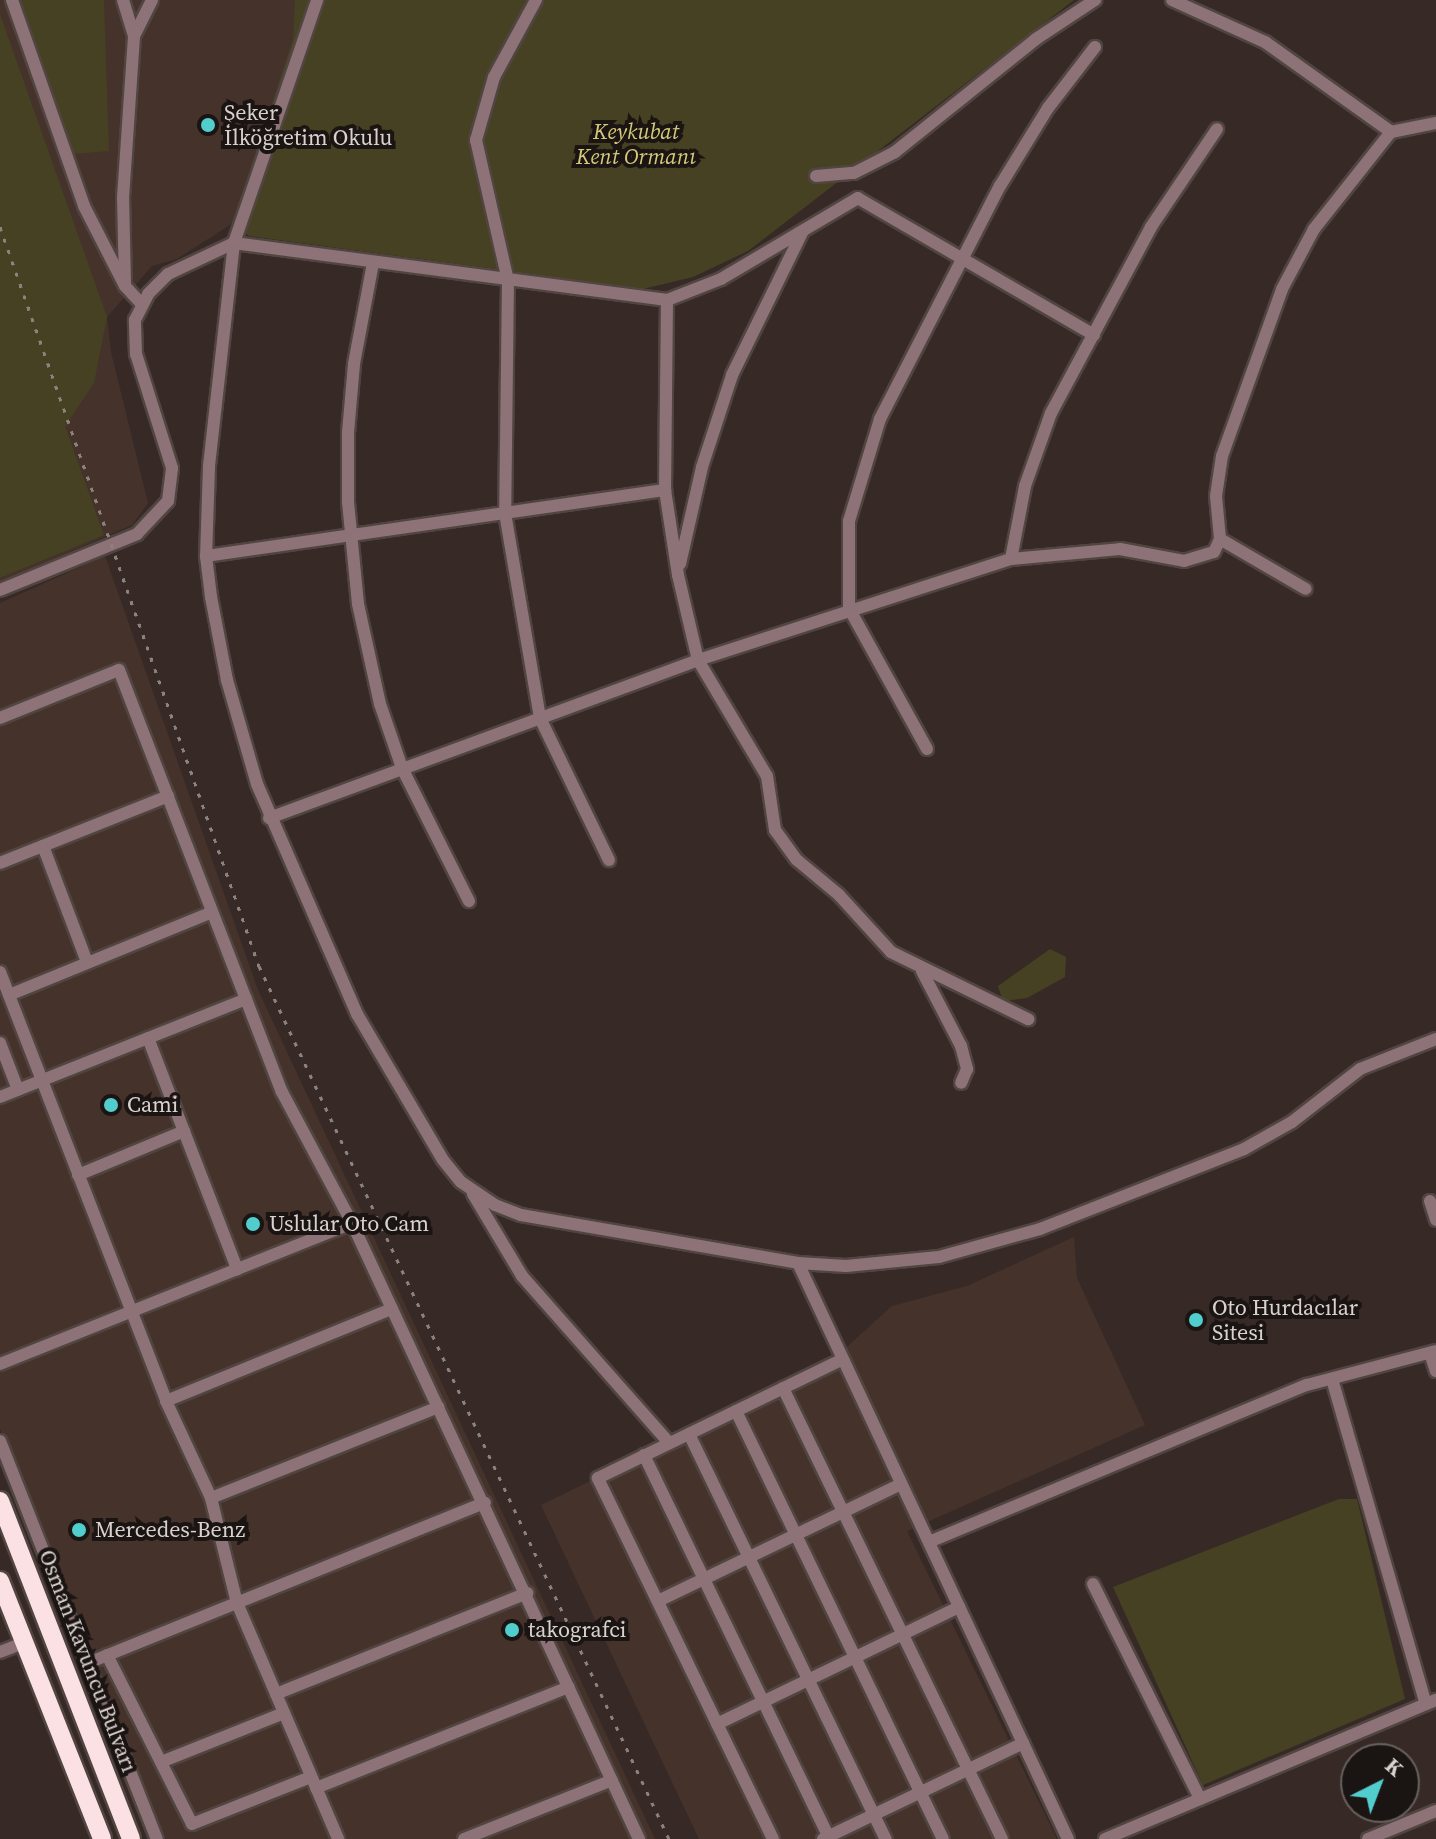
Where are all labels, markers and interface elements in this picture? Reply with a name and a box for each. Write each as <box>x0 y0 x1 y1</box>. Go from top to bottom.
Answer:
place label: Şeker İlköğretim Okulu <box>224 99 392 150</box>
marker: Şeker İlköğretim Okulu <box>199 116 217 134</box>
park label: Keykubat Kent Ormanı <box>576 118 696 170</box>
place label: Cami <box>127 1092 178 1118</box>
marker: Cami <box>102 1096 120 1114</box>
place label: Uslular Oto Cam <box>269 1211 429 1237</box>
marker: Uslular Oto Cam <box>244 1215 262 1233</box>
place label: Oto Hurdacılar Sitesi <box>1212 1294 1358 1346</box>
marker: Oto Hurdacılar Sitesi <box>1187 1311 1205 1329</box>
place label: Mercedes-Benz <box>95 1517 245 1543</box>
marker: Mercedes-Benz <box>70 1521 88 1539</box>
street label: Osman Kavuncu Bulvarı <box>33 1546 143 1776</box>
place label: takografci <box>528 1617 626 1643</box>
marker: takografci <box>503 1621 521 1639</box>
north arrow <box>1340 1743 1420 1823</box>
text: K <box>1379 1750 1410 1783</box>

